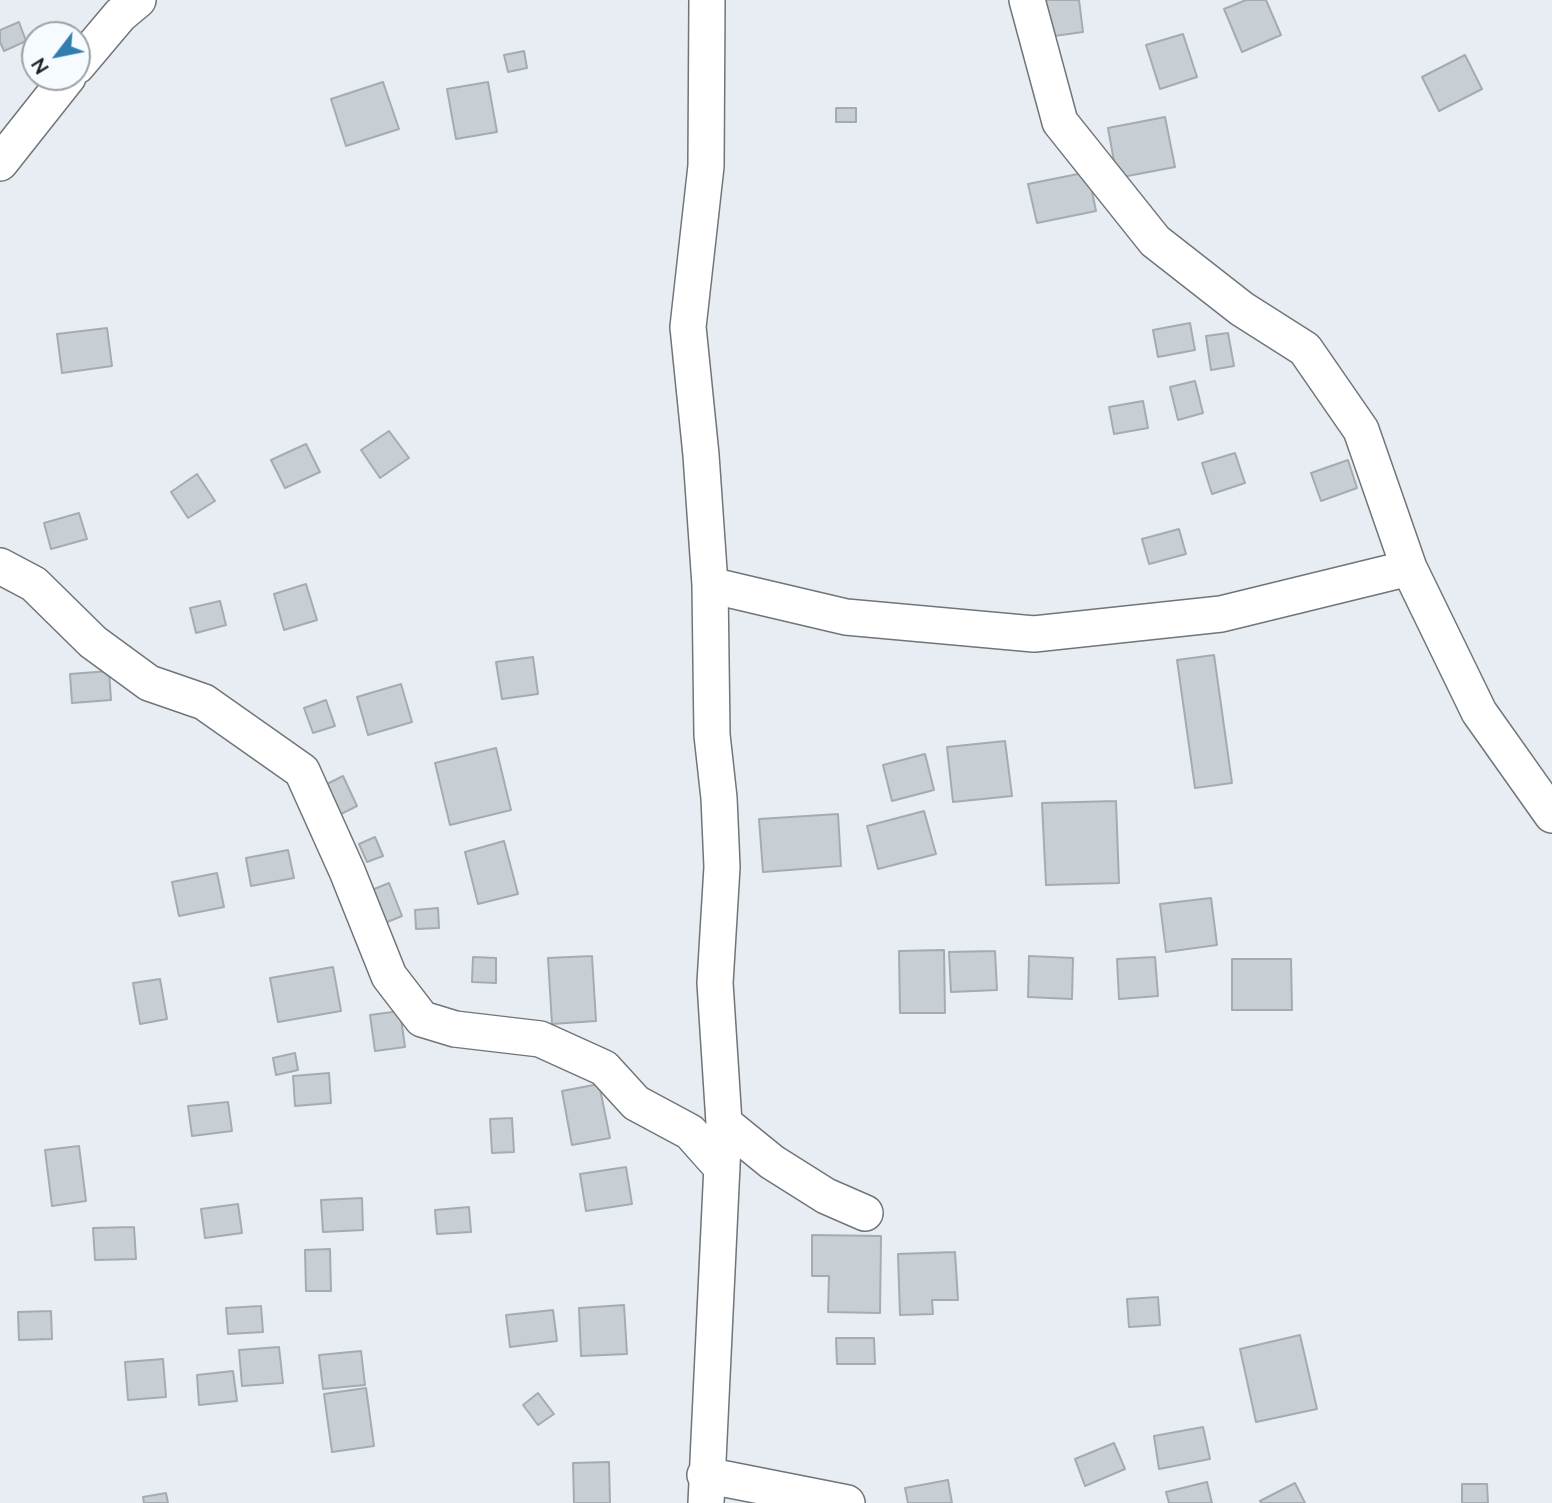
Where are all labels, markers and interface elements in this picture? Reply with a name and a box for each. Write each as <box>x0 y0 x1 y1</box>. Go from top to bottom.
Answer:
north arrow <box>21 21 91 91</box>
text: N <box>26 54 54 79</box>

